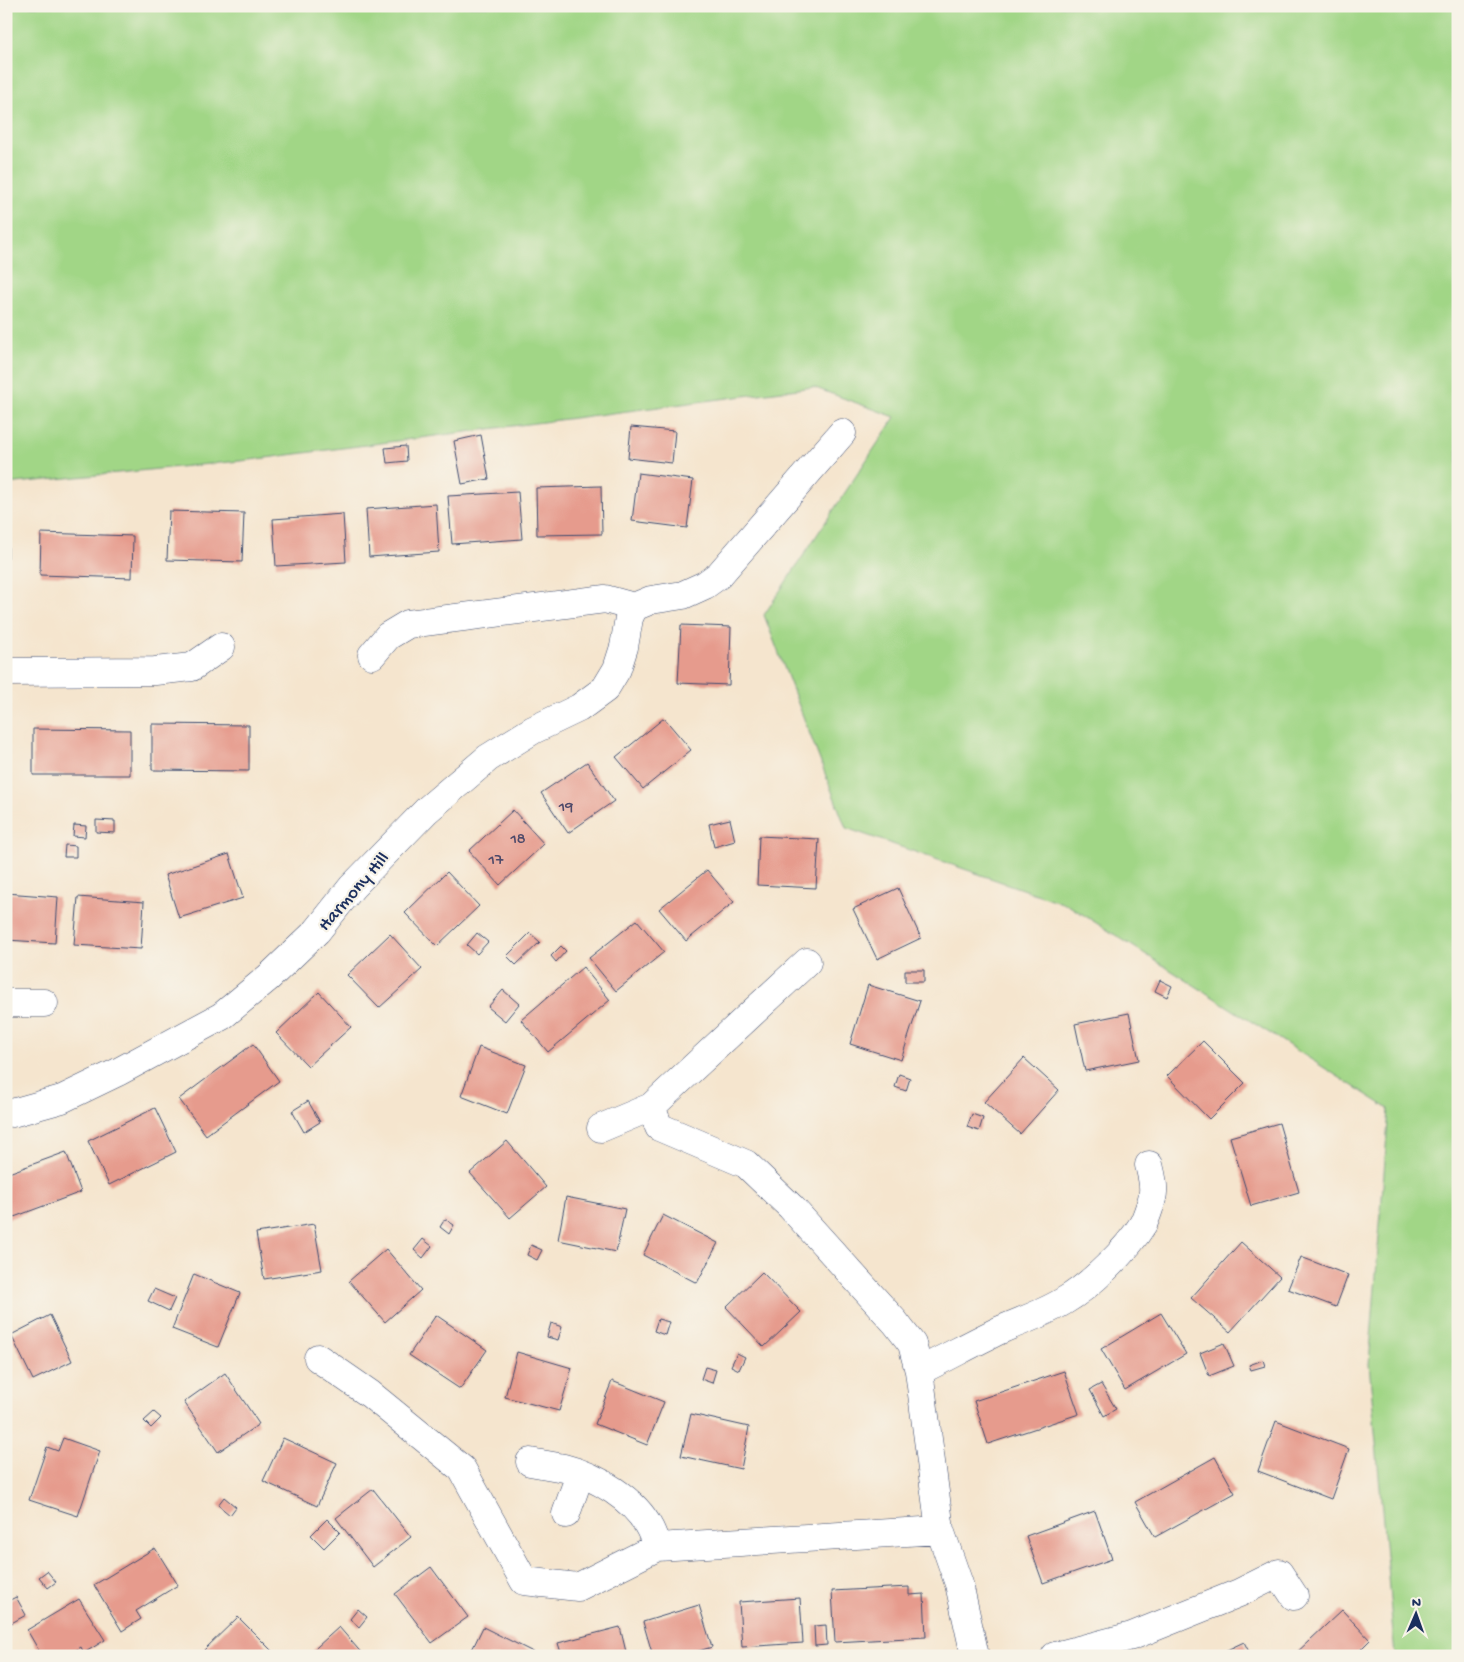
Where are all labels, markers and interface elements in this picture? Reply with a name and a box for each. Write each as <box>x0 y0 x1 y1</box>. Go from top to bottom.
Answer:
house number: 19 <box>558 799 573 818</box>
house number: 18 <box>509 831 526 850</box>
street label: Harmony Hill <box>314 848 395 937</box>
house number: 17 <box>488 852 504 871</box>
north arrow <box>1392 1590 1442 1640</box>
text: N <box>1412 1595 1421 1612</box>

